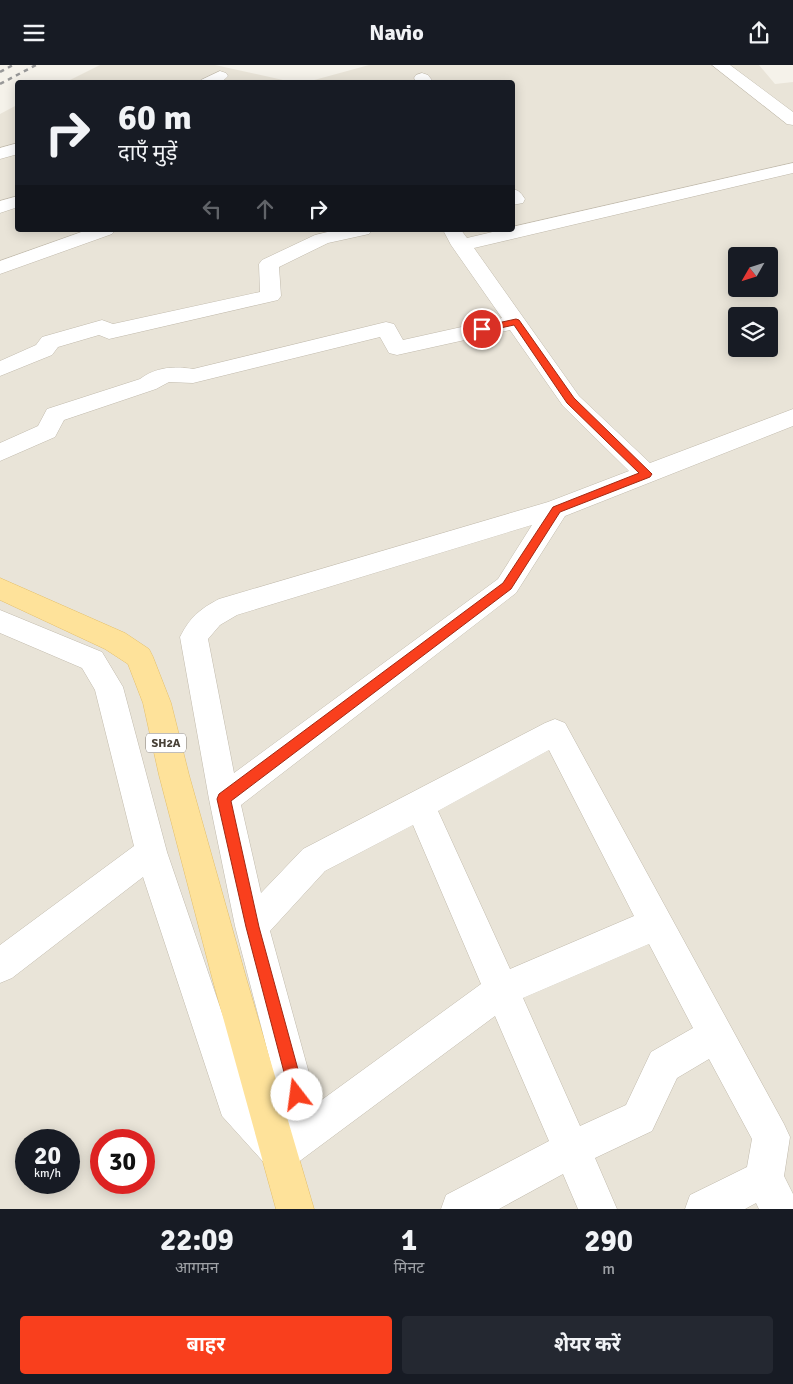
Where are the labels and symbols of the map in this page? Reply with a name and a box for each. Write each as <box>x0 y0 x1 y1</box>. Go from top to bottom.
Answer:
north arrow <box>728 247 778 297</box>
pin <box>461 308 503 350</box>
road number: SH2A <box>146 733 186 753</box>
position arrow <box>270 1068 322 1120</box>
speed limit sign: 30 <box>90 1129 155 1194</box>

